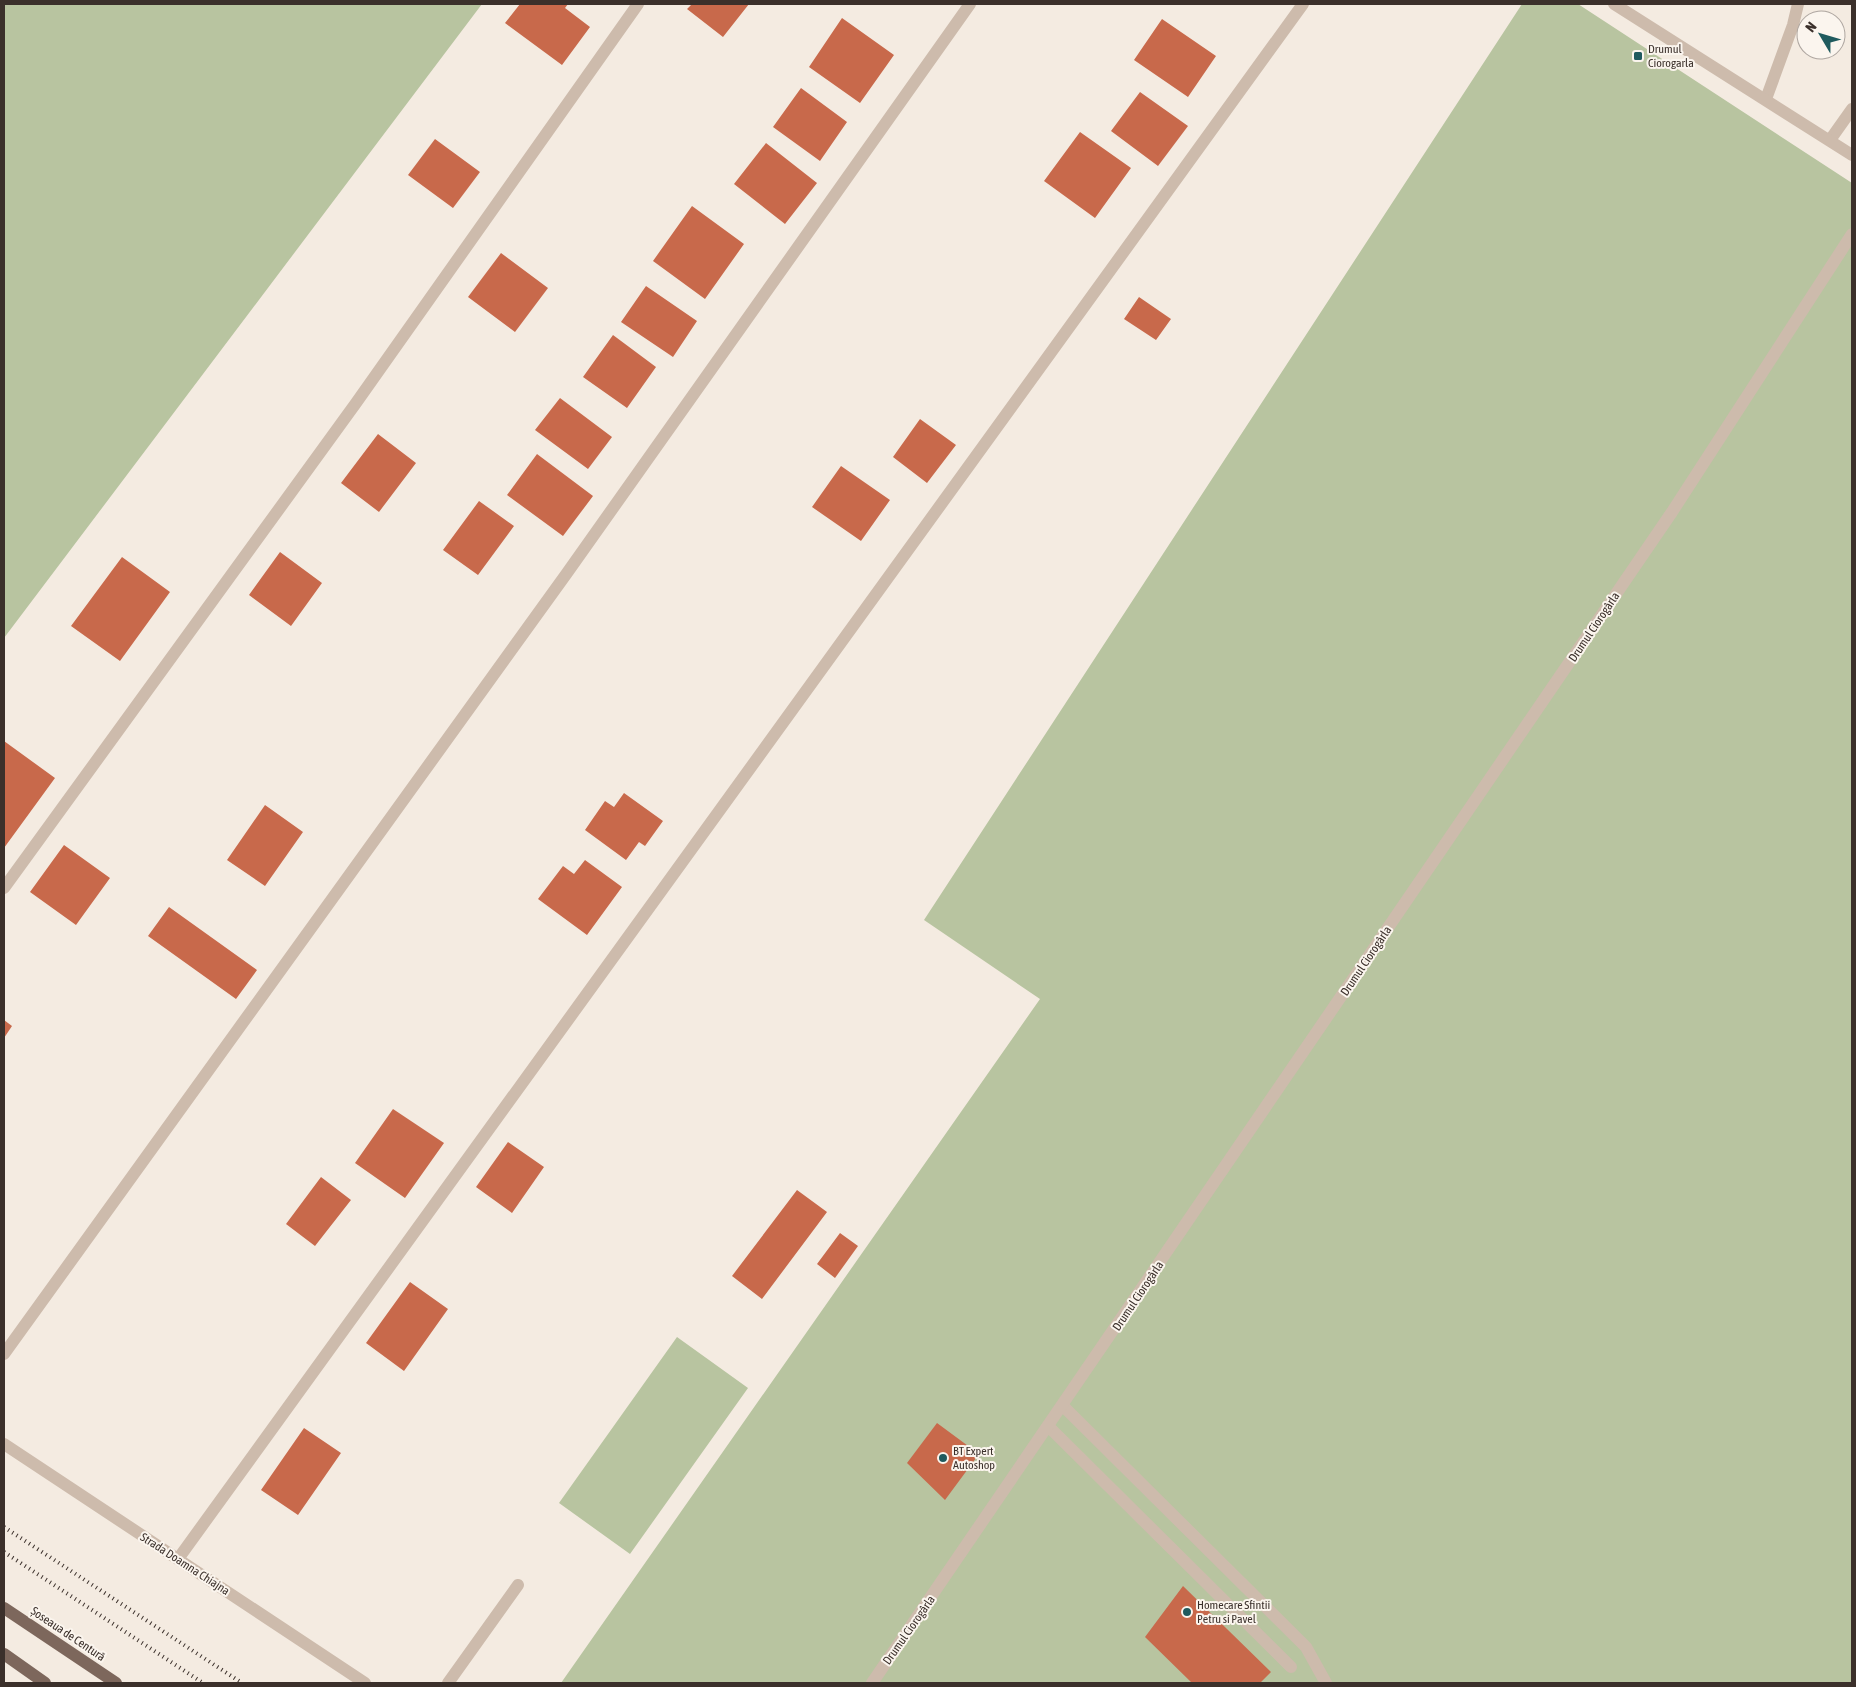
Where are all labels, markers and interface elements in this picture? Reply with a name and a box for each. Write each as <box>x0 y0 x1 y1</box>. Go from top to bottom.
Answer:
north arrow <box>1796 10 1846 60</box>
text: N <box>1802 19 1820 35</box>
place label: Drumul Ciorogarla <box>1648 42 1694 70</box>
marker: Drumul Ciorogarla <box>1632 50 1644 62</box>
street label: Drumul Ciorogârla <box>1566 589 1622 665</box>
street label: Drumul Ciorogârla <box>1338 923 1394 999</box>
street label: Drumul Ciorogârla <box>1110 1258 1166 1334</box>
place label: BT Expert Autoshop <box>953 1444 995 1472</box>
marker: BT Expert Autoshop <box>937 1452 949 1464</box>
street label: Strada Doamna Chiajna <box>138 1530 232 1598</box>
street label: Drumul Ciorogârla <box>880 1593 938 1667</box>
place label: Homecare Sfintii Petru si Pavel <box>1197 1598 1270 1626</box>
street label: Șoseaua de Centură <box>28 1604 108 1664</box>
marker: Homecare Sfintii Petru si Pavel <box>1181 1606 1193 1618</box>

